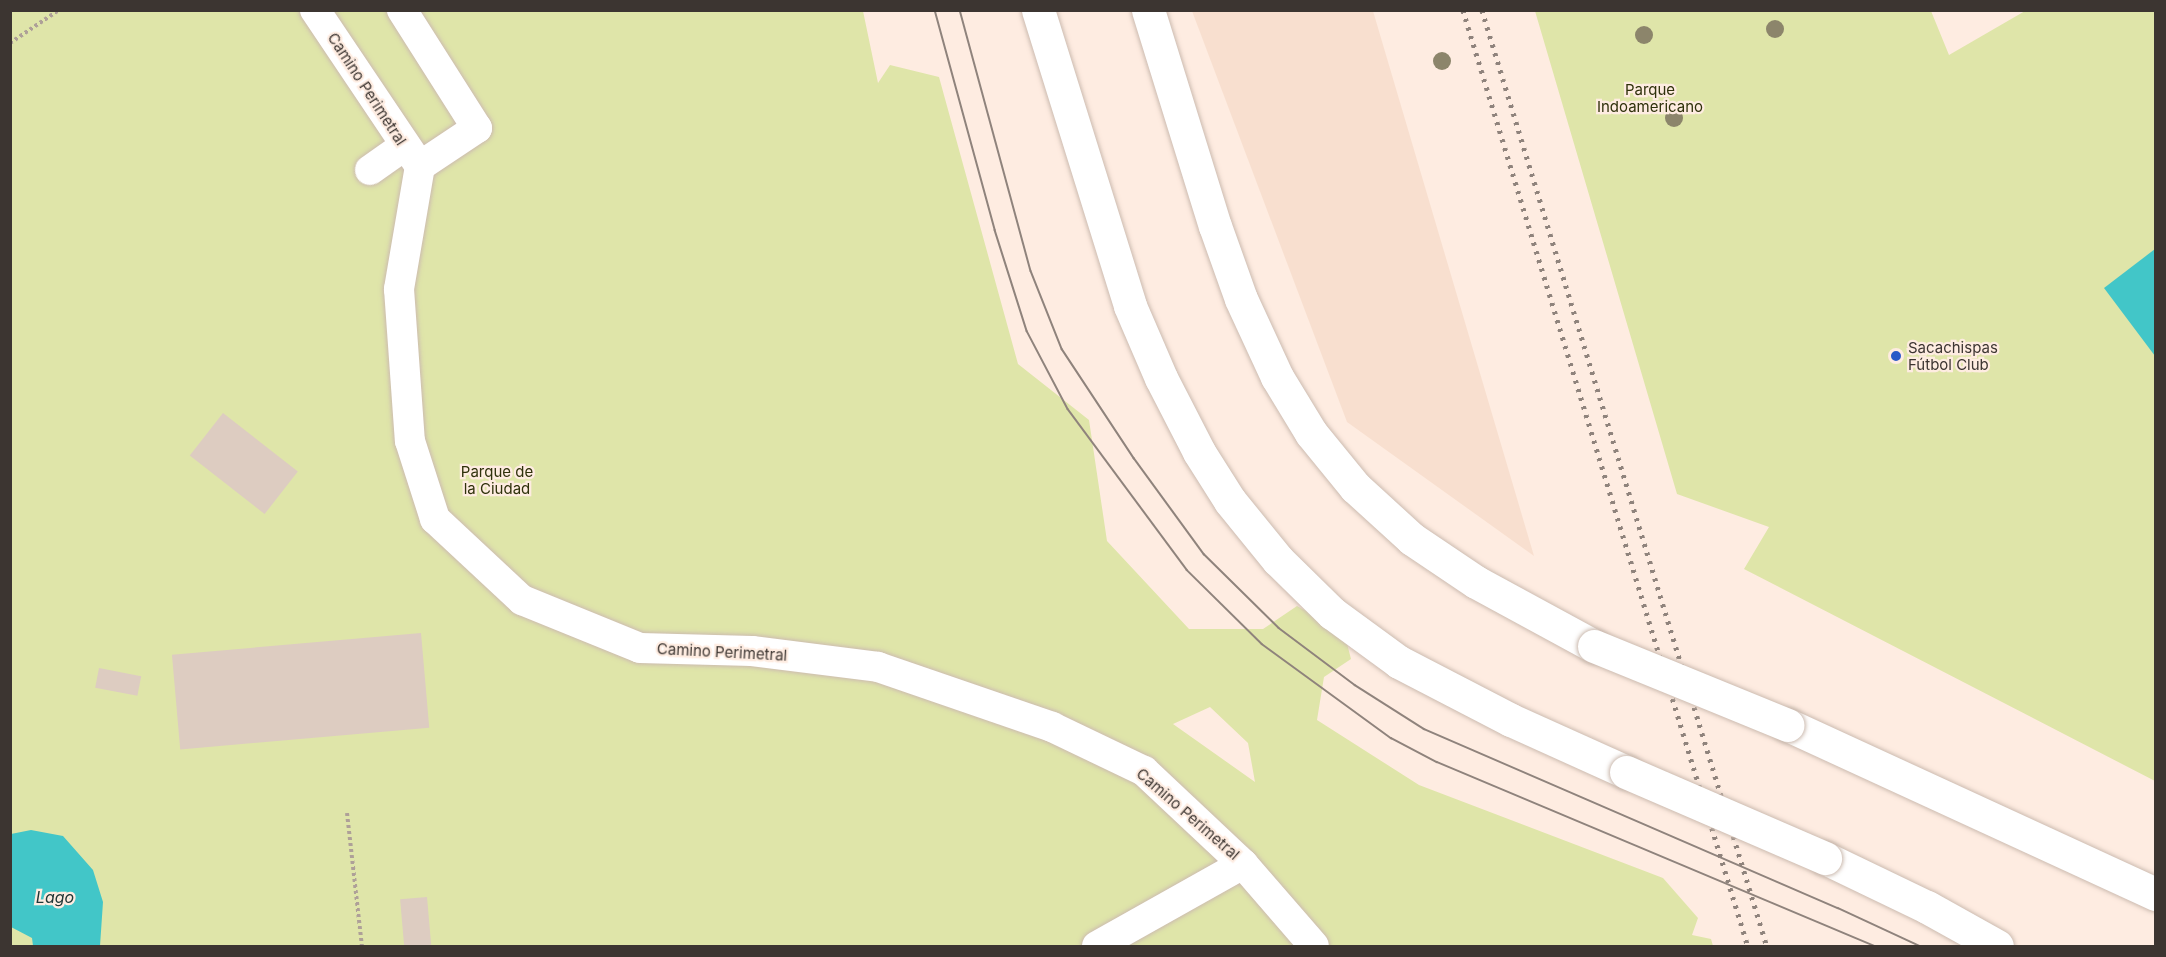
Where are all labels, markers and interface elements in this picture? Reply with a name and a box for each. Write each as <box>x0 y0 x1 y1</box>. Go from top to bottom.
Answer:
street label: Camino Perimetral <box>324 29 410 149</box>
park label: Parque Indoamericano <box>1597 80 1703 115</box>
place label: Sacachispas Fútbol Club <box>1908 338 1998 373</box>
marker: Sacachispas Fútbol Club <box>1889 349 1903 363</box>
park label: Parque de la Ciudad <box>461 462 533 497</box>
street label: Camino Perimetral <box>656 640 788 664</box>
street label: Camino Perimetral <box>1133 764 1243 864</box>
water label: Lago <box>36 887 74 907</box>

